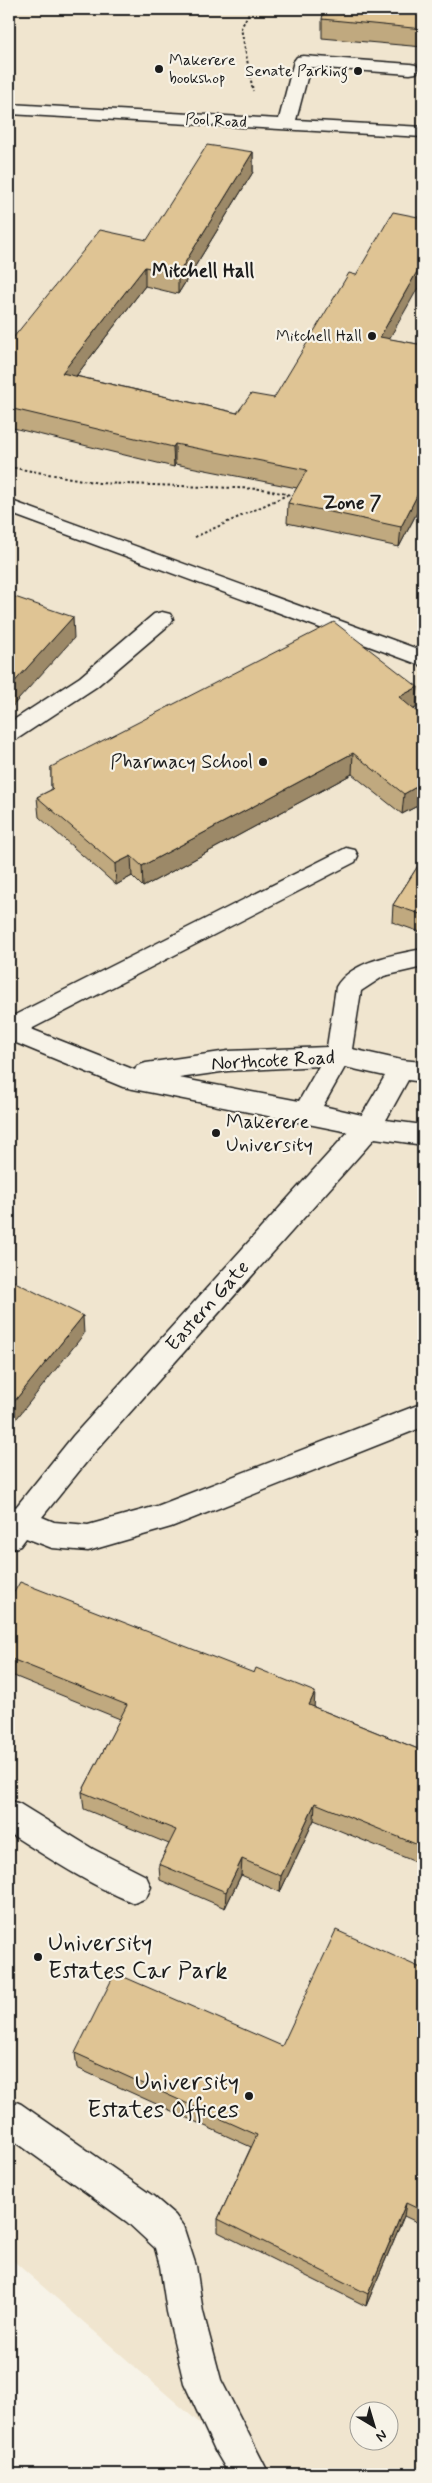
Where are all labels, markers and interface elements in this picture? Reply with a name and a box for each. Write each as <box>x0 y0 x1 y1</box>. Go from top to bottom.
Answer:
place label: Makerere bookshop <box>169 50 236 89</box>
place label: Senate Parking <box>245 61 348 83</box>
marker: Makerere bookshop <box>153 63 165 75</box>
marker: Senate Parking <box>352 65 364 77</box>
street label: Pool Road <box>185 109 247 133</box>
district label: Mitchell Hall <box>152 259 254 284</box>
place label: Mitchell Hall <box>276 326 362 347</box>
marker: Mitchell Hall <box>366 330 378 342</box>
district label: Zone 7 <box>323 491 382 516</box>
place label: Pharmacy School <box>110 749 253 776</box>
marker: Pharmacy School <box>257 756 269 768</box>
street label: Northcote Road <box>210 1044 336 1078</box>
place label: Makerere University <box>226 1109 313 1159</box>
marker: Makerere University <box>210 1127 222 1139</box>
street label: Eastern Gate <box>160 1255 256 1357</box>
place label: University Estates Car Park <box>48 1928 228 1987</box>
marker: University Estates Car Park <box>32 1951 44 1963</box>
place label: University Estates Offices <box>87 2067 239 2126</box>
marker: University Estates Offices <box>243 2090 255 2102</box>
north arrow <box>350 2400 400 2450</box>
text: N <box>372 2425 391 2445</box>

